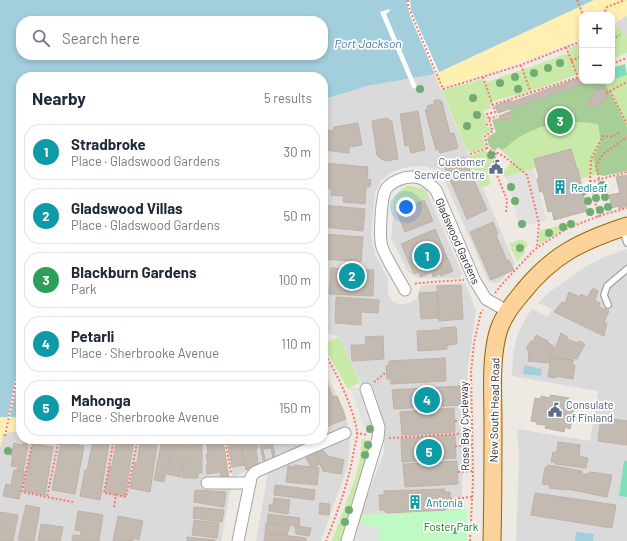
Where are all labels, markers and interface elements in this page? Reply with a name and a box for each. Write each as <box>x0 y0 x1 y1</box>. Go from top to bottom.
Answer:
map controls <box>579 12 615 84</box>
button: + <box>579 12 615 48</box>
search box <box>16 16 328 60</box>
icon: search <box>30 27 52 49</box>
text: Search here <box>62 29 140 47</box>
water label: Port Jackson <box>334 36 402 50</box>
button: − <box>579 48 615 84</box>
text: Nearby <box>32 88 86 108</box>
text: 5 results <box>264 90 312 106</box>
pin: 3 <box>547 106 573 136</box>
text: Stradbroke <box>71 135 146 153</box>
text: 1 <box>44 144 48 160</box>
text: 30 m <box>284 144 311 160</box>
text: Place · Gladswood Gardens <box>71 153 220 169</box>
place label: Customer Service Centre <box>414 155 485 181</box>
public building icon: Customer Service Centre <box>488 159 504 175</box>
building icon: Redleaf <box>552 179 568 195</box>
place label: Redleaf <box>571 181 607 194</box>
street label: Gladswood Gardens <box>433 196 483 286</box>
your location <box>396 197 416 217</box>
text: Gladswood Villas <box>71 199 183 217</box>
text: 2 <box>42 208 50 224</box>
text: 50 m <box>284 208 311 224</box>
text: Place · Gladswood Gardens <box>71 217 220 233</box>
pin: 1 <box>414 241 440 271</box>
pin: 2 <box>339 261 365 291</box>
text: Blackburn Gardens <box>71 263 197 281</box>
text: 3 <box>42 272 50 288</box>
text: 100 m <box>278 272 311 288</box>
text: Park <box>71 281 97 297</box>
text: Petarli <box>71 327 114 345</box>
text: 4 <box>42 336 50 352</box>
text: 110 m <box>281 336 311 352</box>
text: Place · Sherbrooke Avenue <box>71 345 219 361</box>
street label: New South Head Road <box>487 357 501 463</box>
street label: Rose Bay Cycleway <box>457 381 471 471</box>
pin: 4 <box>414 385 440 415</box>
text: Mahonga <box>71 391 131 409</box>
place label: Consulate of Finland <box>566 398 614 424</box>
text: 5 <box>42 400 50 416</box>
text: 150 m <box>279 400 311 416</box>
public building icon: Consulate of Finland <box>547 402 563 418</box>
text: Place · Sherbrooke Avenue <box>71 409 219 425</box>
pin: 5 <box>416 437 442 467</box>
building icon: Antonia <box>407 494 423 510</box>
place label: Antonia <box>426 496 463 509</box>
park label: Foster Park <box>424 520 479 533</box>

